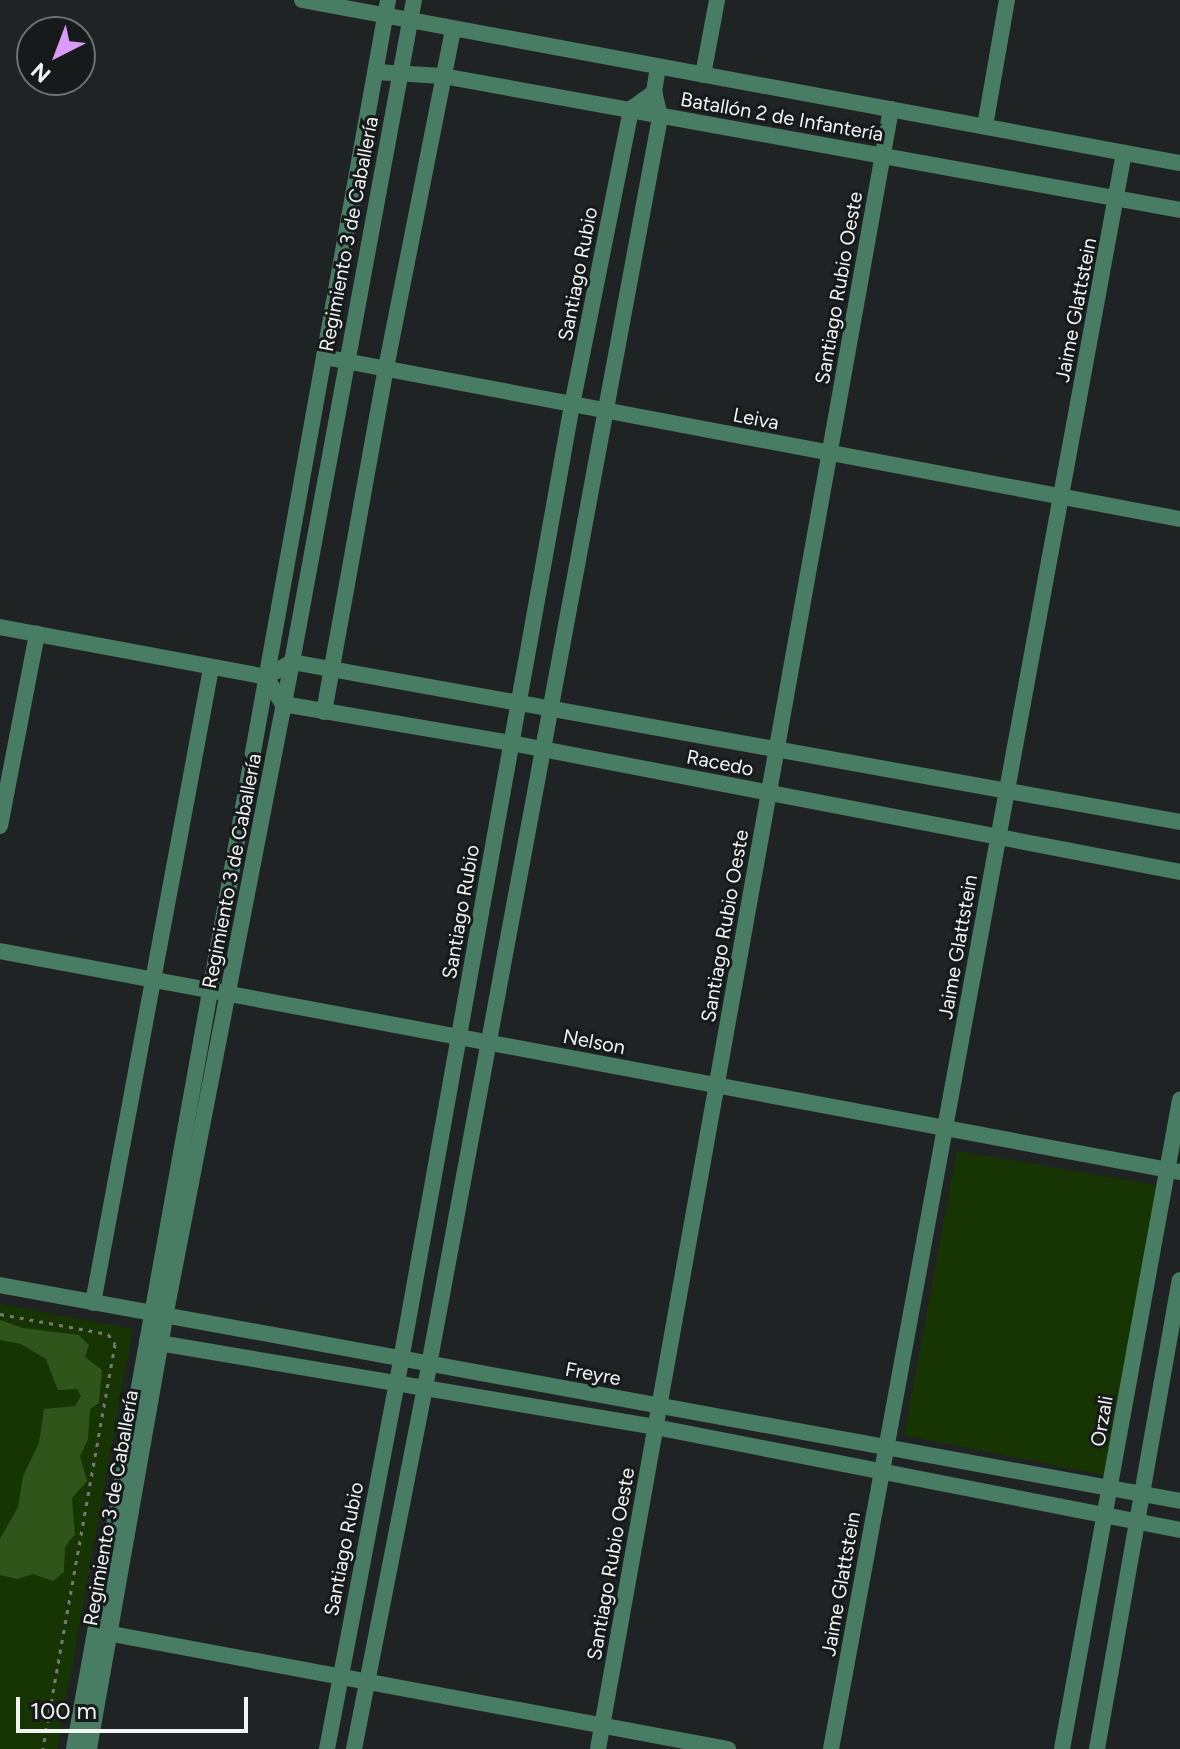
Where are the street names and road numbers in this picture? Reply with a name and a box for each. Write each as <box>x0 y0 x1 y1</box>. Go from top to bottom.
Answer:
street label: Batallón 2 de Infantería <box>679 87 885 147</box>
street label: Regimiento 3 de Caballería <box>314 114 384 354</box>
street label: Santiago Rubio Oeste <box>810 190 868 386</box>
street label: Santiago Rubio <box>553 205 603 343</box>
street label: Jaime Glattstein <box>1050 236 1102 384</box>
street label: Leiva <box>731 403 781 435</box>
street label: Racedo <box>684 745 756 781</box>
street label: Regimiento 3 de Caballería <box>197 751 267 991</box>
street label: Santiago Rubio Oeste <box>696 828 754 1024</box>
street label: Santiago Rubio <box>437 843 485 981</box>
street label: Jaime Glattstein <box>933 873 983 1021</box>
street label: Nelson <box>561 1024 627 1060</box>
street label: Freyre <box>563 1357 623 1391</box>
street label: Regimiento 3 de Caballería <box>78 1388 144 1628</box>
street label: Orzali <box>1086 1394 1118 1448</box>
street label: Santiago Rubio Oeste <box>582 1466 640 1662</box>
street label: Santiago Rubio <box>319 1480 369 1618</box>
street label: Jaime Glattstein <box>816 1510 866 1658</box>

